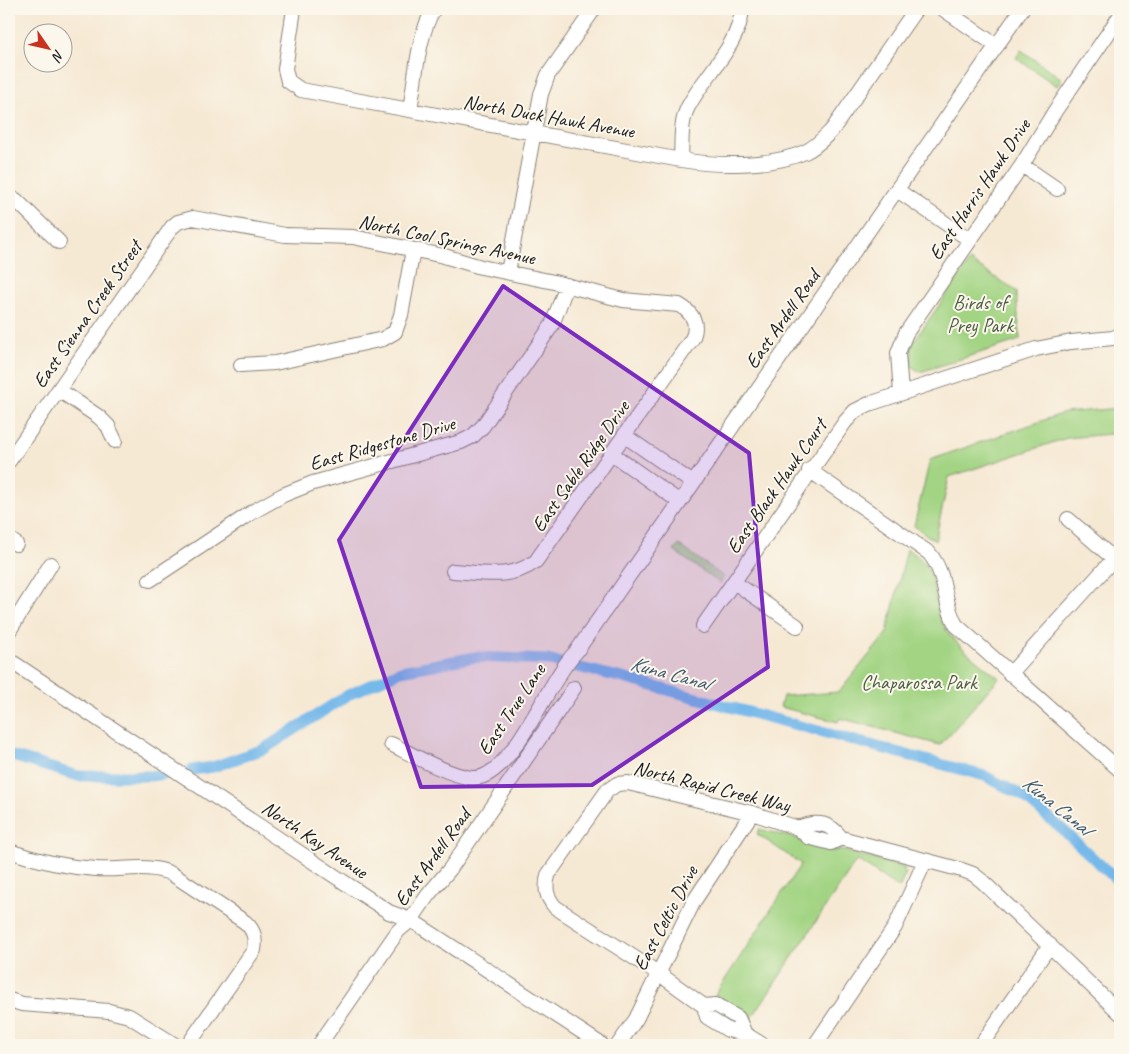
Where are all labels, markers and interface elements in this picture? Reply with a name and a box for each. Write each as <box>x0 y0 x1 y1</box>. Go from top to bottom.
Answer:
north arrow <box>22 22 72 72</box>
text: N <box>48 47 68 65</box>
street label: North Duck Hawk Avenue <box>462 89 638 144</box>
street label: East Harris Hawk Drive <box>923 113 1037 265</box>
street label: North Cool Springs Avenue <box>356 209 539 271</box>
street label: East Sienna Creek Street <box>27 233 150 393</box>
street label: East Ardell Road <box>739 263 827 373</box>
park label: Birds of Prey Park <box>947 290 1014 338</box>
street label: East Sable Ridge Drive <box>526 395 636 537</box>
street label: East Ridgestone Drive <box>307 410 459 476</box>
street label: East Black Hawk Court <box>721 411 834 558</box>
water label: Kuna Canal <box>628 650 719 698</box>
street label: East True Lane <box>472 658 552 760</box>
park label: Chaparossa Park <box>861 670 978 695</box>
street label: North Rapid Creek Way <box>631 755 794 818</box>
water label: Kuna Canal <box>1017 769 1102 845</box>
street label: North Kay Avenue <box>257 795 373 885</box>
street label: East Ardell Road <box>389 801 478 911</box>
street label: East Celtic Drive <box>627 860 704 975</box>

